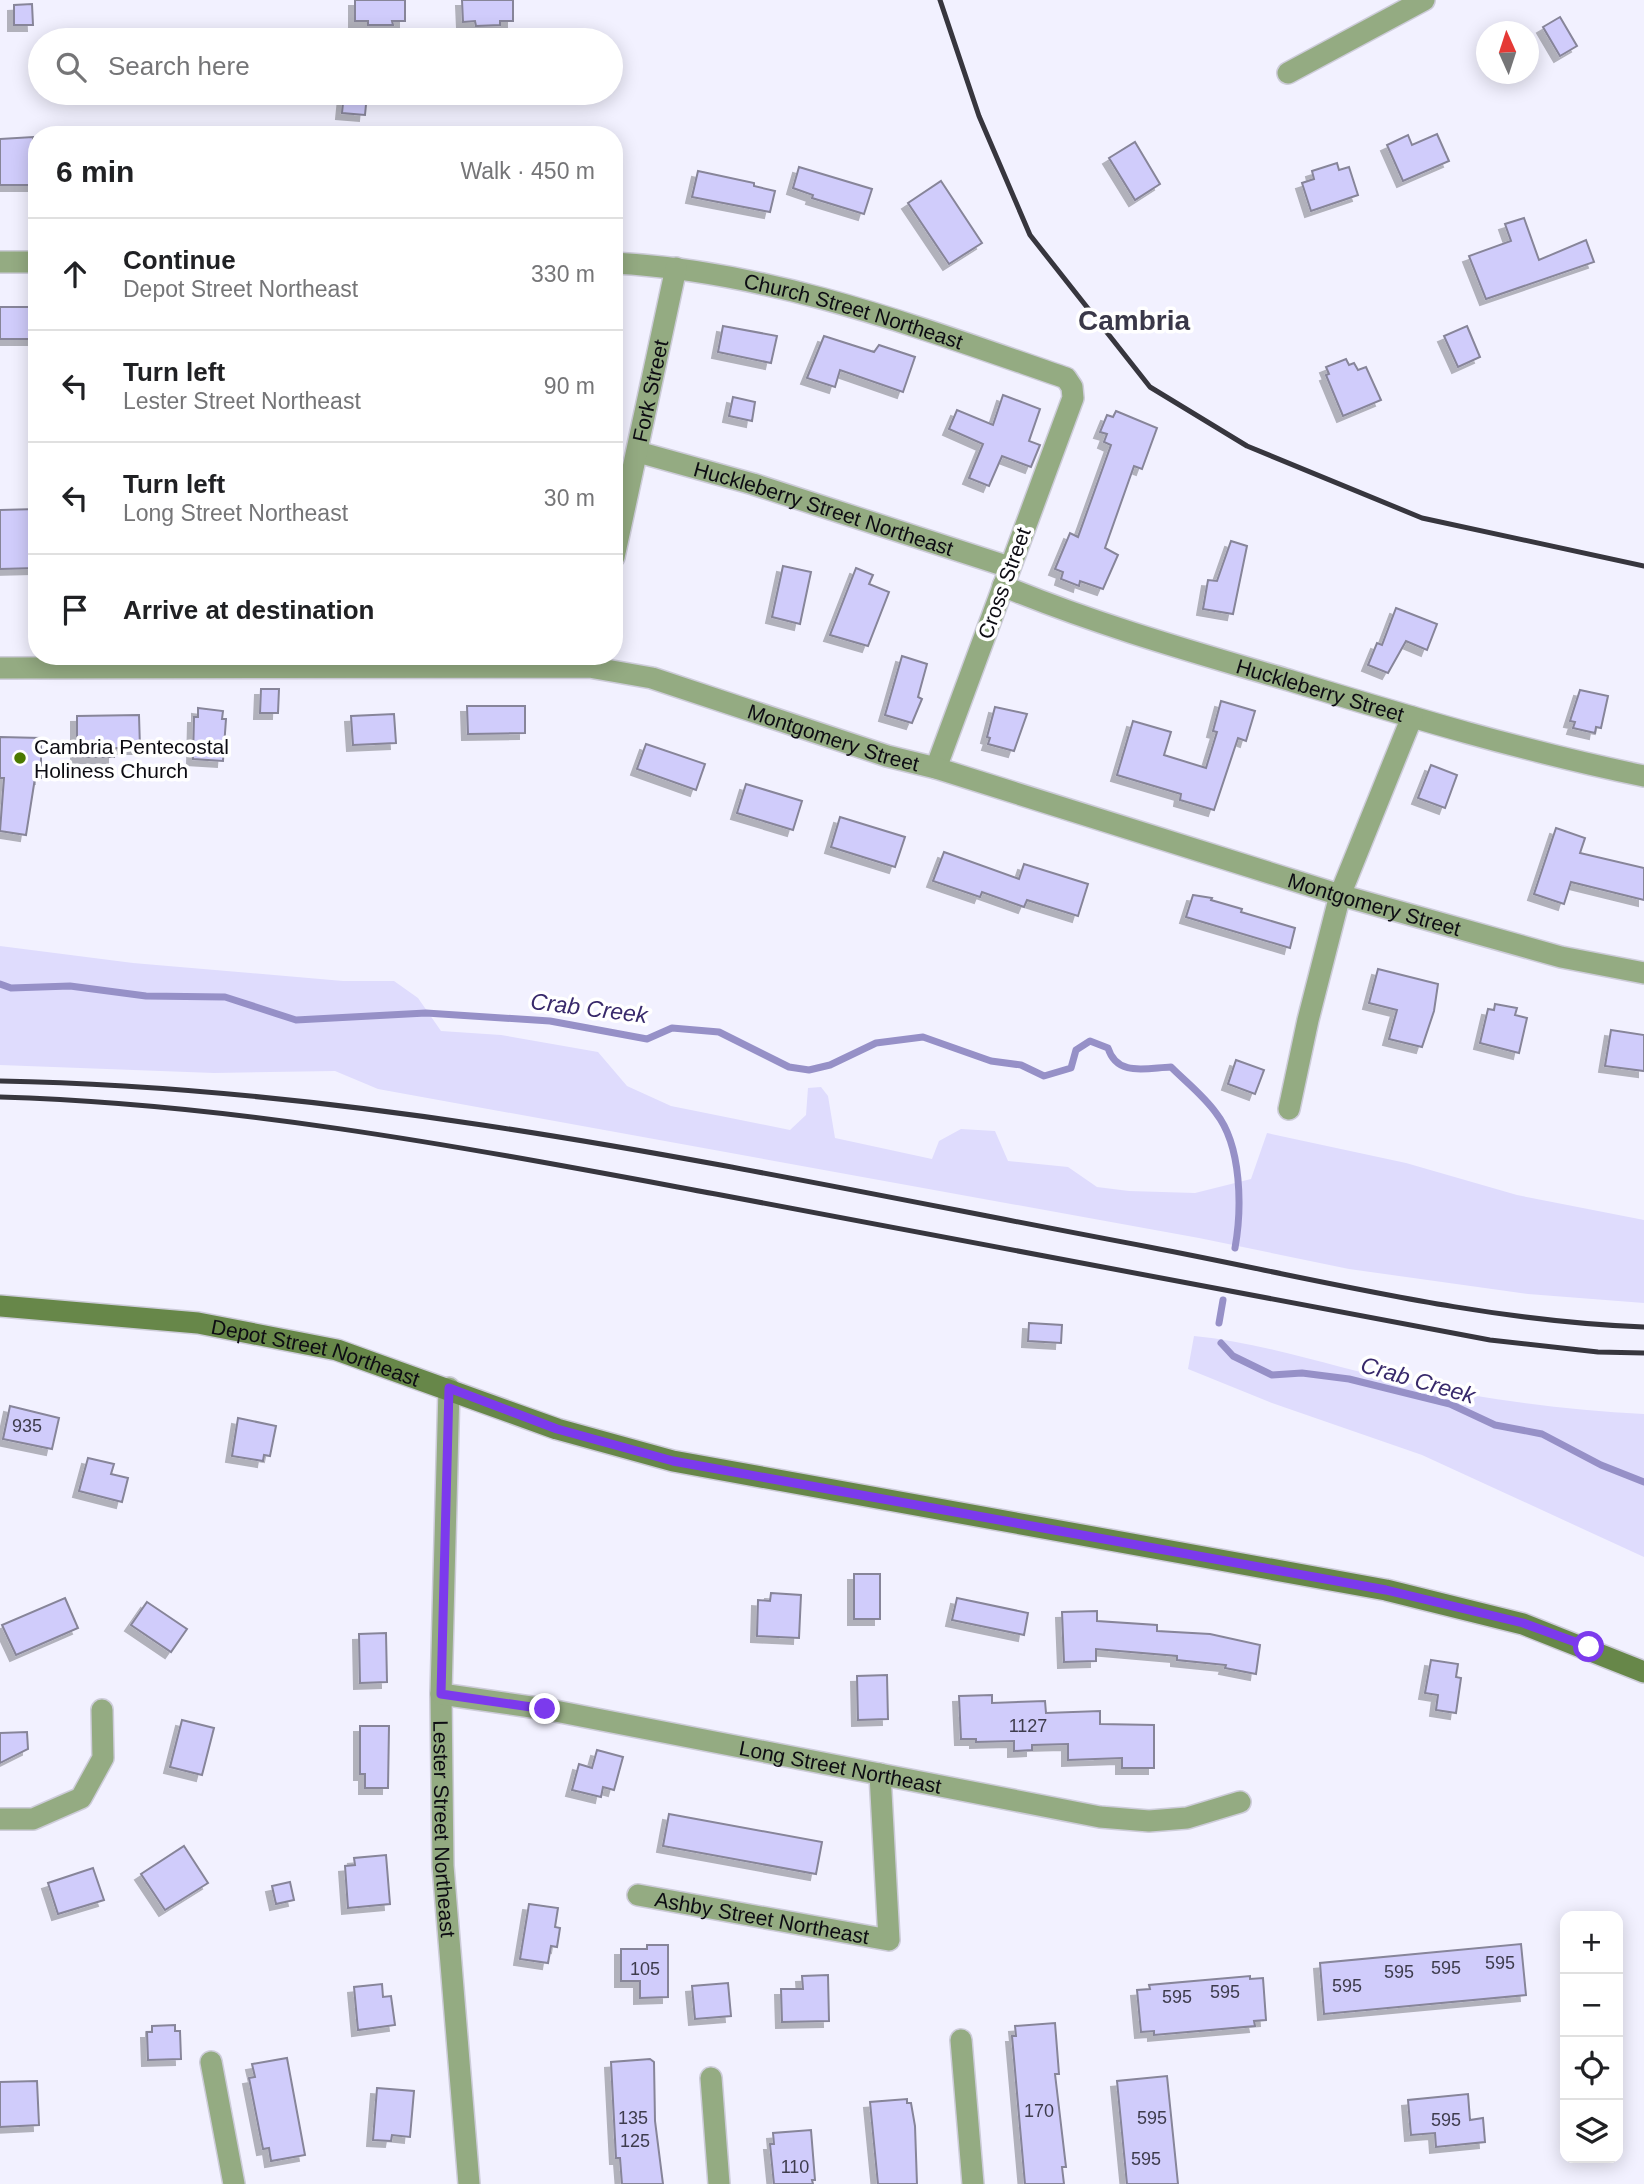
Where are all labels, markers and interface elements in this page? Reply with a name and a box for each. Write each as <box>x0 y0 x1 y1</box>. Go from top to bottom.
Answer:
north arrow <box>1476 21 1539 84</box>
search box <box>28 28 623 105</box>
icon: search <box>52 48 90 86</box>
text: Search here <box>108 51 250 81</box>
text: 6 min <box>56 155 134 188</box>
text: Walk · 450 m <box>460 158 595 184</box>
text: Continue <box>123 245 236 275</box>
icon: ahead <box>56 255 94 293</box>
text: 330 m <box>531 261 595 287</box>
street label: Church Street Northeast <box>742 269 966 353</box>
text: Depot Street Northeast <box>123 276 358 302</box>
district label: Cambria <box>1078 305 1190 336</box>
street label: Fork Street <box>628 337 672 444</box>
text: Turn left <box>123 357 225 387</box>
icon: left <box>56 367 94 405</box>
text: 90 m <box>544 373 595 399</box>
text: Lester Street Northeast <box>123 388 361 414</box>
street label: Huckleberry Street Northeast <box>691 457 957 560</box>
text: Turn left <box>123 469 225 499</box>
icon: left <box>56 479 94 517</box>
text: 30 m <box>544 485 595 511</box>
text: Long Street Northeast <box>123 500 348 526</box>
street label: Cross Street <box>973 524 1035 642</box>
icon: arrive <box>56 591 94 629</box>
text: Arrive at destination <box>123 595 374 625</box>
street label: Huckleberry Street <box>1234 654 1407 726</box>
street label: Montgomery Street <box>745 699 922 775</box>
place label: Cambria Pentecostal Holiness Church <box>34 735 229 782</box>
marker: Cambria Pentecostal Holiness Church <box>12 750 28 766</box>
street label: Montgomery Street <box>1285 868 1463 940</box>
water label: Crab Creek <box>529 988 650 1028</box>
street label: Depot Street Northeast <box>209 1314 423 1390</box>
water label: Crab Creek <box>1358 1351 1480 1409</box>
house number: 935 <box>12 1416 42 1436</box>
route start <box>1573 1631 1604 1662</box>
route end <box>529 1693 560 1724</box>
house number: 1127 <box>1009 1716 1047 1736</box>
street label: Lester Street Northeast <box>430 1720 460 1938</box>
street label: Long Street Northeast <box>737 1736 944 1797</box>
street label: Ashby Street Northeast <box>653 1887 871 1948</box>
map controls <box>1560 1911 1623 2163</box>
button: + <box>1560 1911 1623 1974</box>
house number: 595 <box>1485 1953 1515 1973</box>
house number: 595 <box>1431 1958 1461 1978</box>
house number: 105 <box>630 1959 660 1979</box>
house number: 595 <box>1384 1962 1414 1982</box>
button: − <box>1560 1974 1623 2037</box>
house number: 595 <box>1332 1976 1362 1996</box>
house number: 595 <box>1210 1982 1240 2002</box>
house number: 595 <box>1162 1987 1192 2007</box>
button: locate <box>1560 2037 1623 2100</box>
button: layers <box>1560 2100 1623 2163</box>
house number: 170 <box>1024 2101 1054 2121</box>
house number: 135 <box>618 2108 648 2128</box>
house number: 595 <box>1137 2108 1167 2128</box>
house number: 595 <box>1431 2110 1461 2130</box>
house number: 125 <box>620 2131 650 2151</box>
house number: 595 <box>1131 2149 1161 2169</box>
house number: 110 <box>781 2157 809 2177</box>

